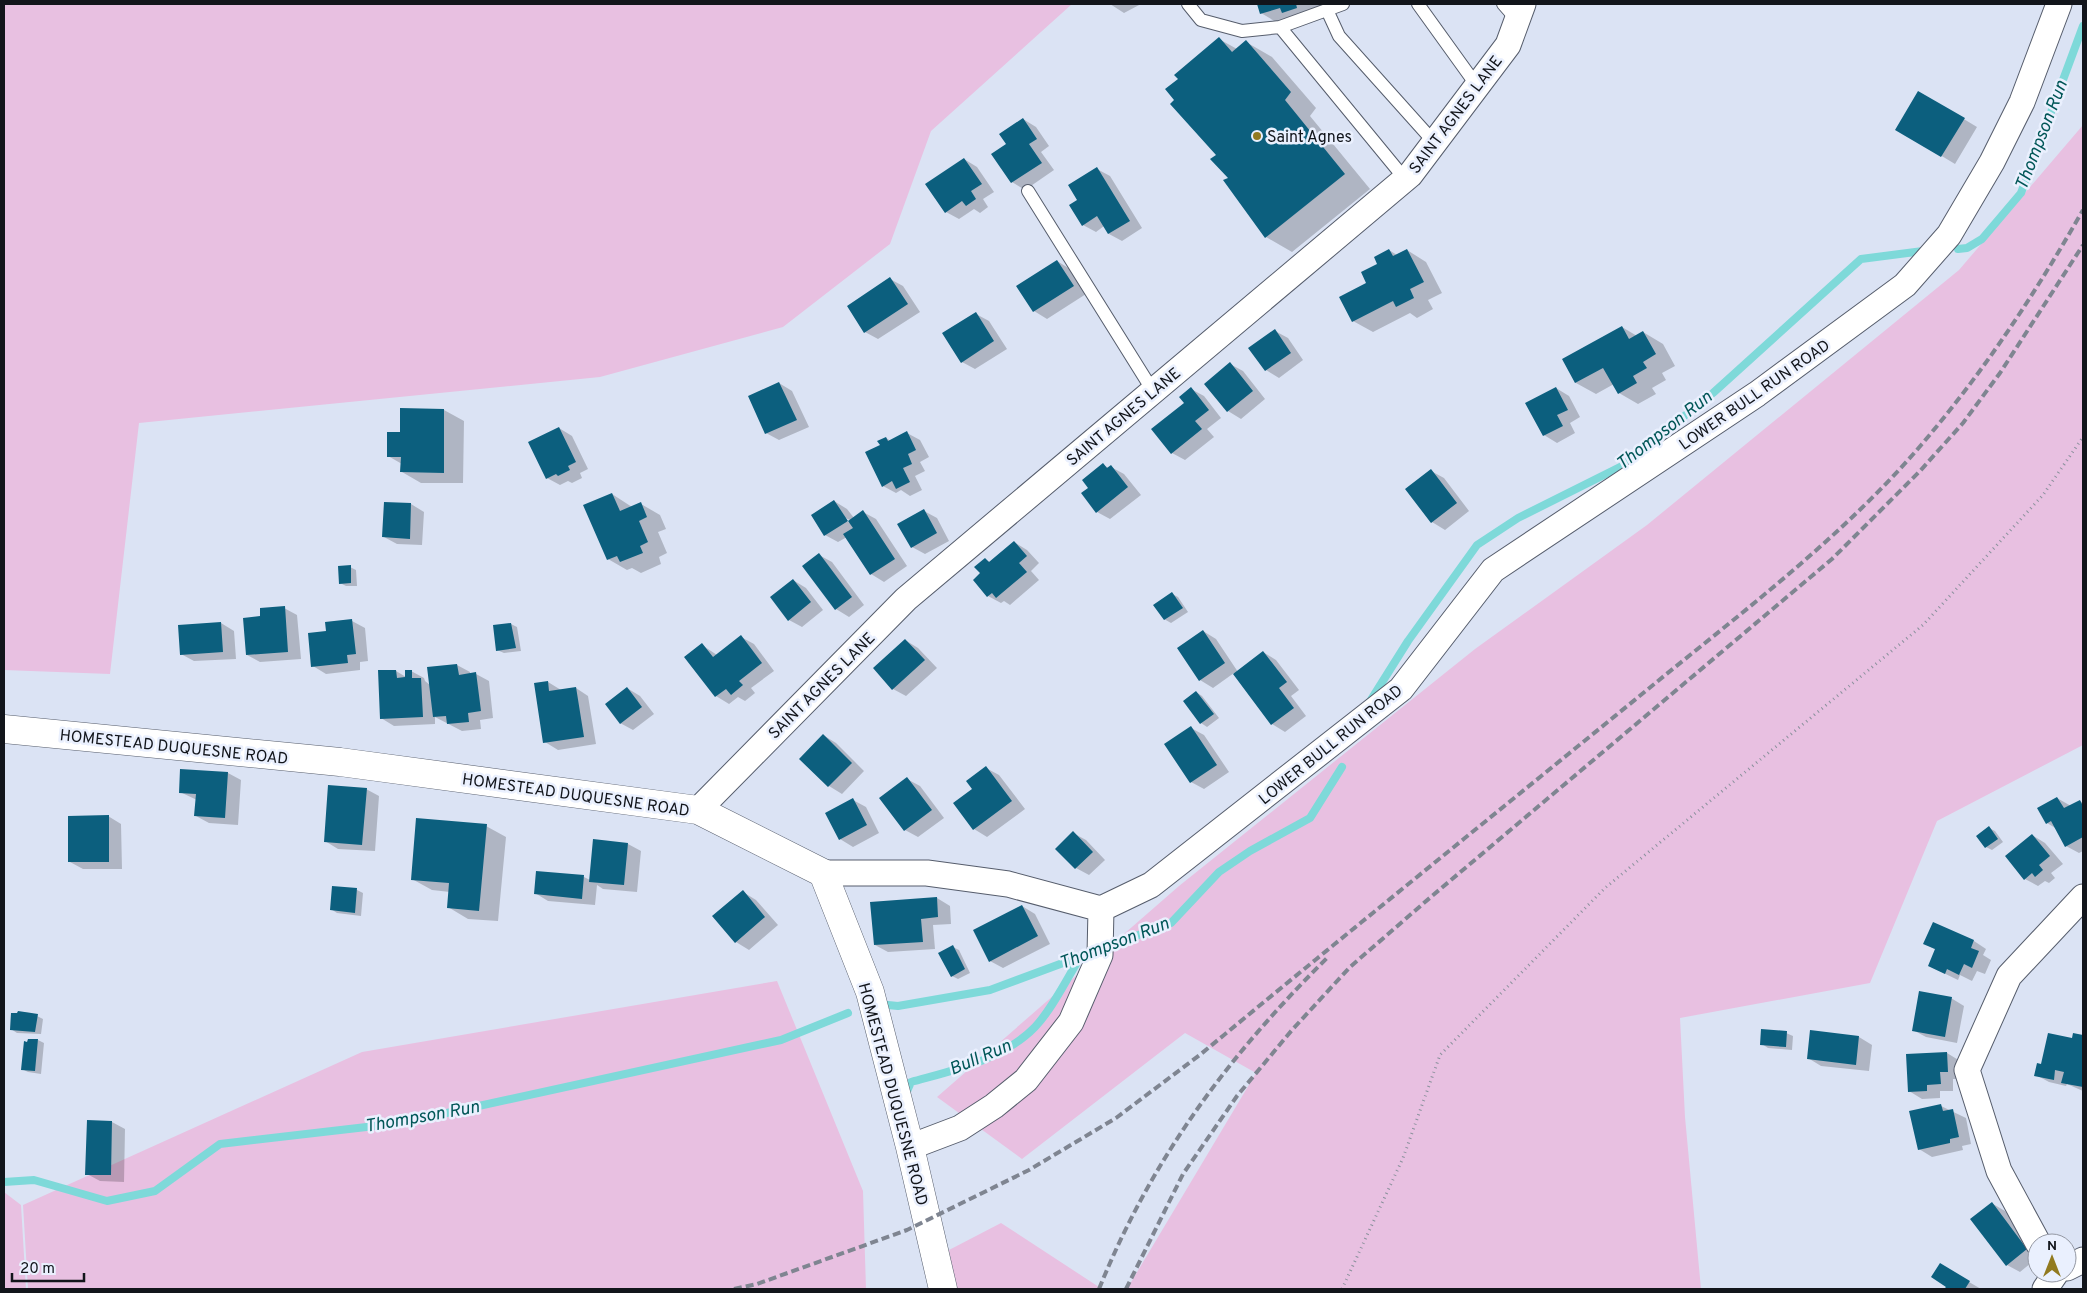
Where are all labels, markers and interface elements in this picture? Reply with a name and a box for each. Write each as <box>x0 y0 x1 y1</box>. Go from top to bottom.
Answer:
street label: SAINT AGNES LANE <box>1406 52 1508 178</box>
water label: Thompson Run <box>2011 77 2074 194</box>
place label: Saint Agnes <box>1267 128 1352 148</box>
marker: Saint Agnes <box>1251 130 1263 142</box>
street label: LOWER BULL RUN ROAD <box>1676 336 1834 455</box>
street label: SAINT AGNES LANE <box>1063 364 1185 471</box>
water label: Thompson Run <box>1612 386 1718 476</box>
street label: SAINT AGNES LANE <box>765 629 880 744</box>
street label: LOWER BULL RUN ROAD <box>1255 681 1407 810</box>
street label: HOMESTEAD DUQUESNE ROAD <box>59 726 289 770</box>
street label: HOMESTEAD DUQUESNE ROAD <box>461 770 691 822</box>
water label: Thompson Run <box>1056 913 1173 976</box>
street label: HOMESTEAD DUQUESNE ROAD <box>853 981 931 1208</box>
water label: Bull Run <box>946 1035 1015 1082</box>
water label: Thompson Run <box>363 1096 481 1139</box>
north arrow <box>2027 1233 2077 1283</box>
text: N <box>2047 1238 2057 1255</box>
scale bar <box>12 1250 85 1282</box>
text: 20 m <box>20 1260 55 1279</box>

